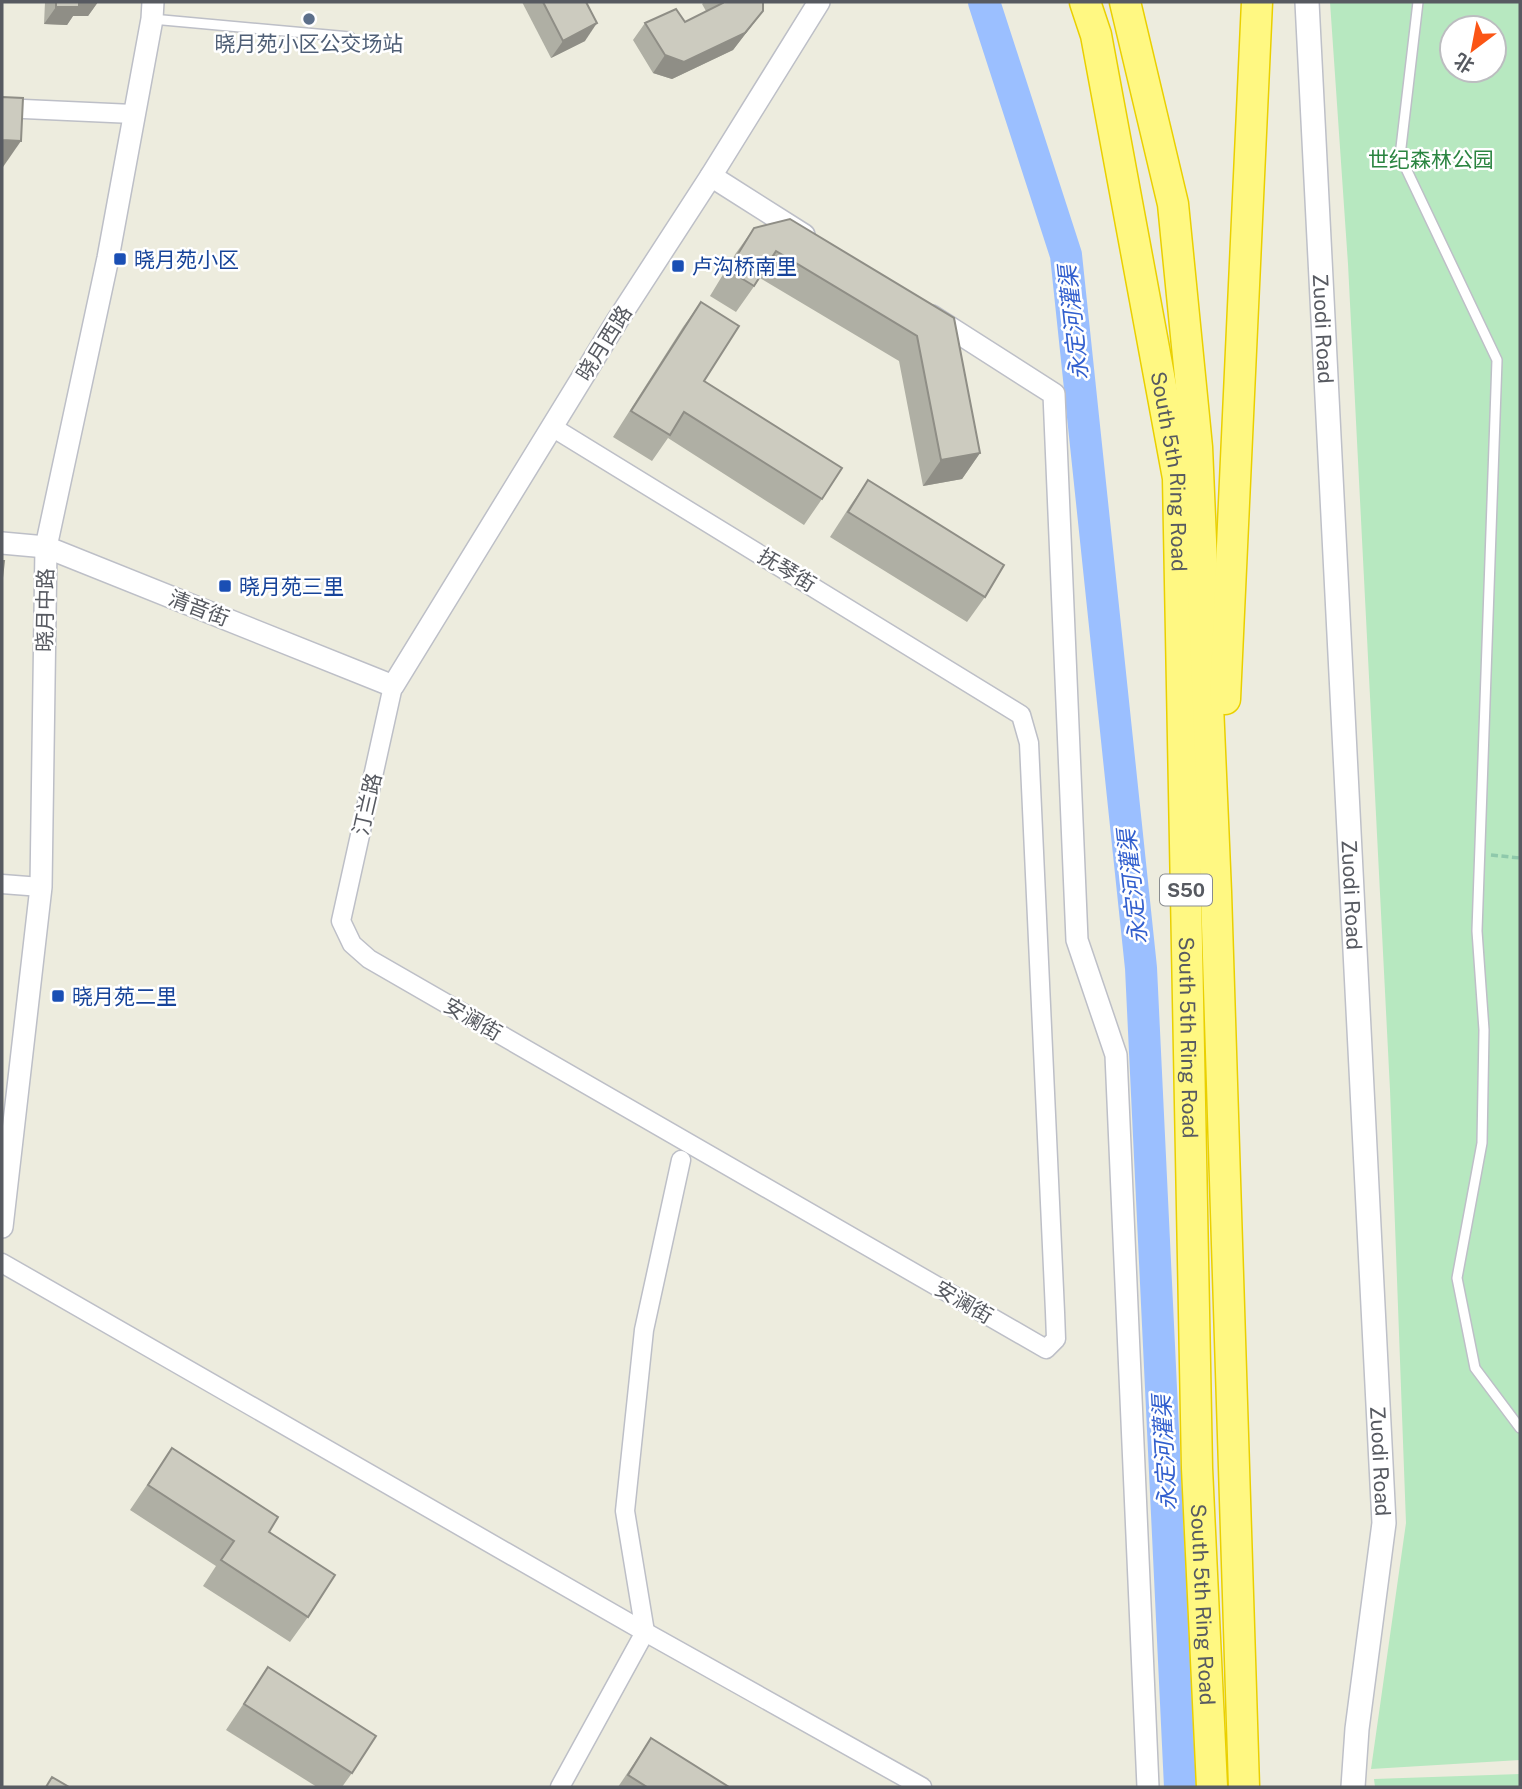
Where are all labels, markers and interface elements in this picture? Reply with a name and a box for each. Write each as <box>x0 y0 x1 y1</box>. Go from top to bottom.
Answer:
marker: 晓月苑小区公交场站 <box>301 11 317 27</box>
north arrow <box>1438 14 1508 84</box>
place label: 晓月苑小区公交场站 <box>215 31 404 56</box>
text: 北 <box>1450 49 1478 78</box>
park label: 世纪森林公园 <box>1368 147 1494 172</box>
place label: 晓月苑小区 <box>134 247 239 272</box>
marker: 晓月苑小区 <box>112 251 128 267</box>
place label: 卢沟桥南里 <box>692 254 797 279</box>
marker: 卢沟桥南里 <box>670 258 686 274</box>
water label: 永定河灌渠 <box>1053 261 1092 382</box>
street label: Zuodi Road <box>1308 273 1339 384</box>
street label: 晓月西路 <box>571 301 637 385</box>
street label: South 5th Ring Road <box>1146 369 1192 572</box>
street label: 抚琴街 <box>754 543 820 597</box>
street label: 晓月中路 <box>32 568 58 652</box>
place label: 晓月苑三里 <box>239 574 344 599</box>
marker: 晓月苑三里 <box>217 578 233 594</box>
street label: 清音街 <box>165 585 233 631</box>
street label: 汀兰路 <box>348 770 386 838</box>
water label: 永定河灌渠 <box>1112 825 1151 946</box>
street label: Zuodi Road <box>1337 839 1367 950</box>
road number: S50 <box>1160 874 1212 906</box>
street label: South 5th Ring Road <box>1174 936 1203 1139</box>
place label: 晓月苑二里 <box>72 984 177 1009</box>
marker: 晓月苑二里 <box>50 988 66 1004</box>
street label: 安澜街 <box>439 992 507 1046</box>
street label: 安澜街 <box>930 1275 998 1329</box>
water label: 永定河灌渠 <box>1147 1392 1180 1511</box>
street label: Zuodi Road <box>1366 1405 1396 1517</box>
street label: South 5th Ring Road <box>1186 1503 1221 1706</box>

